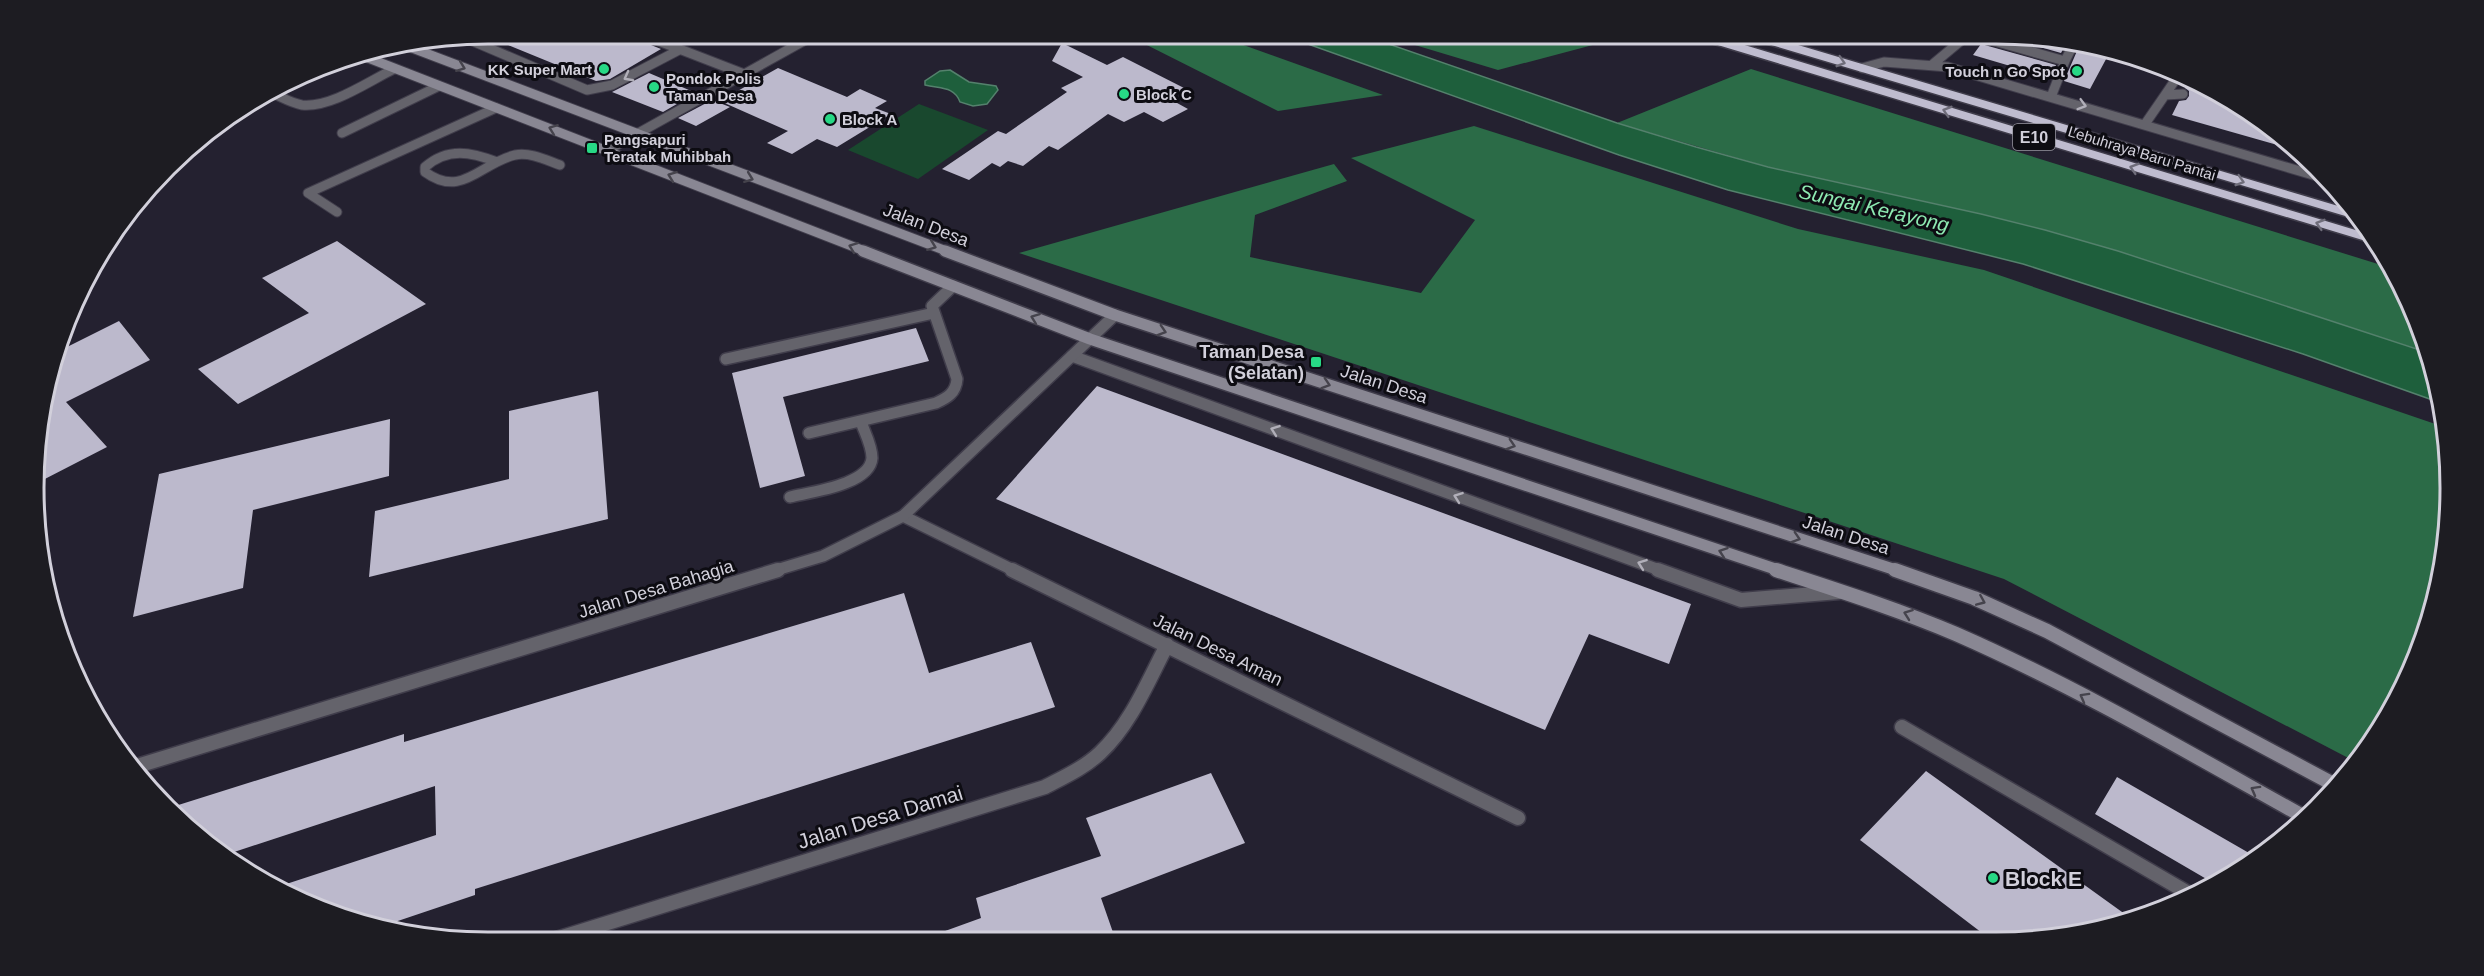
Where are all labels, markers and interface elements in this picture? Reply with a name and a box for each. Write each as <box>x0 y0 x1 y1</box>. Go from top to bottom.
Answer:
one-way arrow <box>1835 55 1846 67</box>
one-way arrow <box>455 60 466 72</box>
place label: KK Super Mart <box>488 61 592 78</box>
marker: KK Super Mart <box>597 62 611 76</box>
place label: Touch n Go Spot <box>1945 63 2065 80</box>
marker: Touch n Go Spot <box>2070 64 2084 78</box>
one-way arrow <box>623 70 634 81</box>
place label: Pondok Polis Taman Desa <box>666 70 761 104</box>
marker: Pondok Polis Taman Desa <box>647 80 661 94</box>
place label: Block C <box>1136 86 1192 103</box>
marker: Block C <box>1117 87 1131 101</box>
one-way arrow <box>2076 98 2086 110</box>
one-way arrow <box>1942 106 1953 118</box>
place label: Block A <box>842 111 897 128</box>
marker: Block A <box>823 112 837 126</box>
street label: Lebuhraya Baru Pantai <box>2066 122 2218 184</box>
one-way arrow <box>548 124 559 137</box>
road number: E10 <box>2013 124 2055 150</box>
place label: Pangsapuri Teratak Muhibbah <box>604 131 731 165</box>
marker: Pangsapuri Teratak Muhibbah <box>585 141 599 155</box>
one-way arrow <box>2129 162 2140 175</box>
one-way arrow <box>667 170 678 183</box>
one-way arrow <box>743 170 754 183</box>
one-way arrow <box>2234 174 2244 186</box>
water label: Sungai Kerayong <box>1797 180 1951 236</box>
street label: Jalan Desa <box>880 200 973 251</box>
one-way arrow <box>2315 219 2326 231</box>
one-way arrow <box>925 239 936 251</box>
one-way arrow <box>849 242 860 254</box>
one-way arrow <box>1030 312 1041 325</box>
one-way arrow <box>1156 323 1167 336</box>
place label: Taman Desa (Selatan) <box>1199 342 1305 383</box>
marker: Taman Desa (Selatan) <box>1309 355 1323 369</box>
street label: Jalan Desa <box>1338 361 1431 408</box>
one-way arrow <box>1320 377 1331 389</box>
one-way arrow <box>1270 425 1281 437</box>
one-way arrow <box>1505 437 1516 450</box>
one-way arrow <box>1454 492 1465 504</box>
street label: Jalan Desa <box>1800 512 1893 559</box>
one-way arrow <box>1790 530 1801 543</box>
one-way arrow <box>1718 547 1729 560</box>
street label: Jalan Desa Bahagia <box>576 556 737 622</box>
one-way arrow <box>1637 558 1647 571</box>
one-way arrow <box>1974 594 1985 606</box>
one-way arrow <box>1903 609 1914 621</box>
street label: Jalan Desa Aman <box>1150 610 1286 690</box>
one-way arrow <box>2080 693 2090 704</box>
street label: Jalan Desa Damai <box>795 781 965 853</box>
one-way arrow <box>2251 786 2261 797</box>
place label: Block E <box>2005 867 2082 890</box>
marker: Block E <box>1986 871 2000 885</box>

